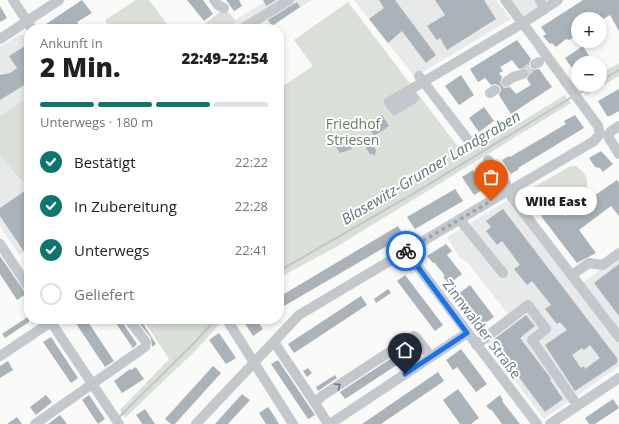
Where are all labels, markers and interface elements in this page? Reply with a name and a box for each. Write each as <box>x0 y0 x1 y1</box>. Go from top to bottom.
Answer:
map controls <box>571 12 607 92</box>
button: + <box>571 12 607 48</box>
text: Ankunft in <box>40 34 103 52</box>
text: 22:49–22:54 <box>182 48 268 68</box>
text: 2 Min. <box>40 49 121 85</box>
button: − <box>571 56 607 92</box>
water label: Blasewitz‐Grunaer Landgraben <box>337 106 524 229</box>
text: Unterwegs · 180 m <box>40 113 153 131</box>
park label: Friedhof Striesen <box>326 114 382 149</box>
icon: check <box>40 151 62 173</box>
text: Bestätigt <box>74 152 136 172</box>
text: 22:22 <box>235 153 268 171</box>
pin <box>474 160 508 201</box>
icon: bag <box>480 166 502 188</box>
callout: Wild East <box>515 187 597 215</box>
text: Wild East <box>525 192 587 210</box>
icon: check <box>40 195 62 217</box>
text: In Zubereitung <box>74 196 177 216</box>
text: 22:28 <box>235 197 268 215</box>
courier <box>386 231 426 271</box>
icon: check <box>40 239 62 261</box>
text: Unterwegs <box>74 240 149 260</box>
icon: bike <box>395 240 417 262</box>
text: 22:41 <box>235 241 268 259</box>
street label: Zinnwalder Straße <box>439 275 526 382</box>
text: Geliefert <box>74 284 134 304</box>
pin <box>388 333 422 374</box>
icon: home <box>394 339 416 361</box>
one-way arrow <box>333 384 340 391</box>

